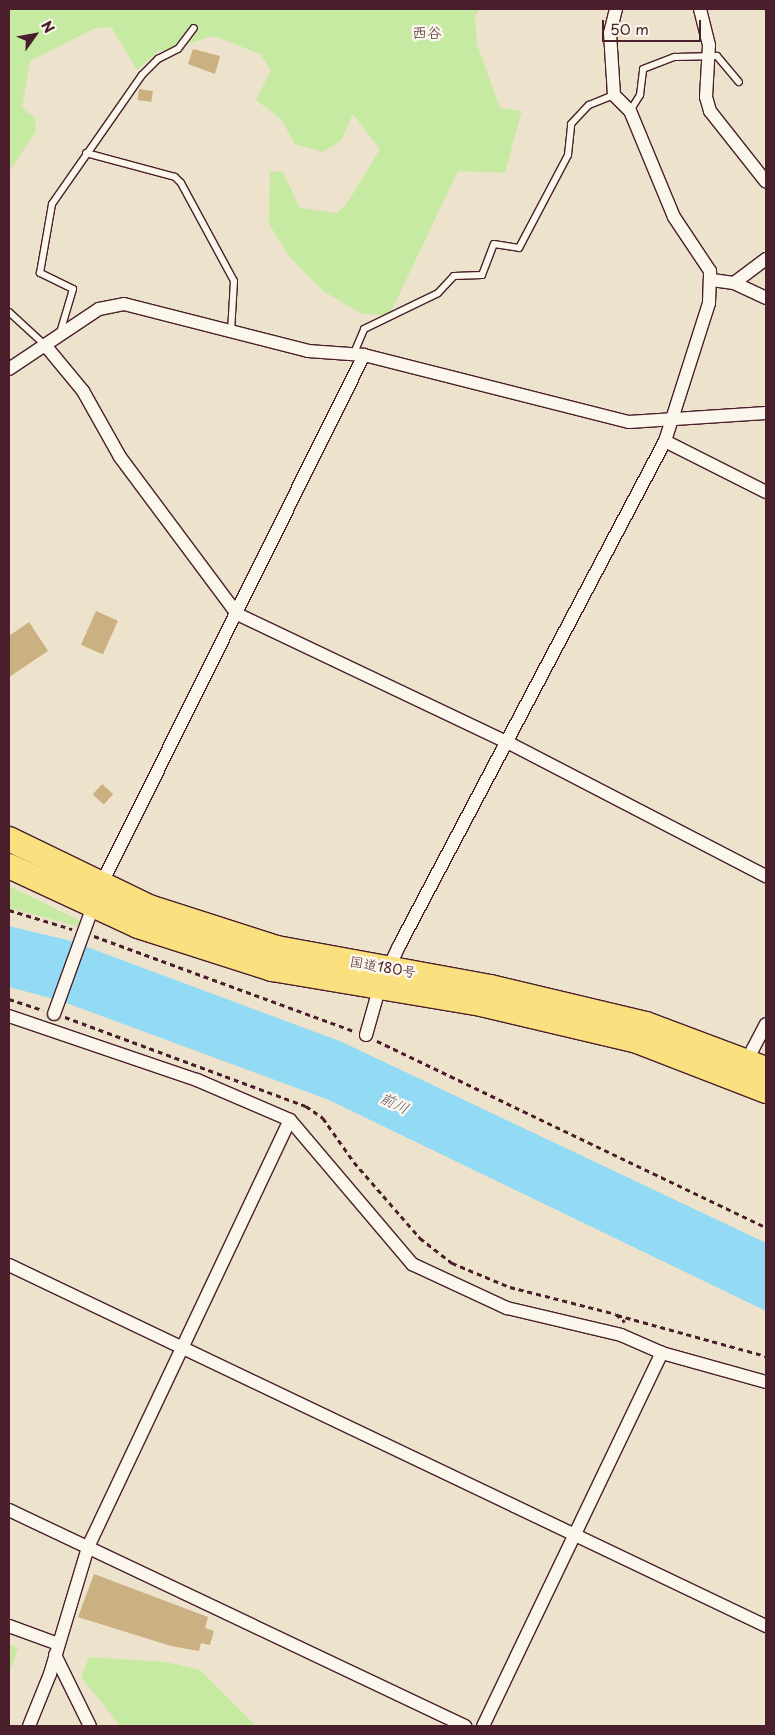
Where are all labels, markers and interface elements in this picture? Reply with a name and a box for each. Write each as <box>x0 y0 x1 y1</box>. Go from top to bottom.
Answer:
north arrow <box>10 10 60 60</box>
scale bar <box>605 10 704 42</box>
text: N <box>36 17 60 37</box>
text: 50 m <box>610 17 649 40</box>
district label: 西谷 <box>412 23 442 41</box>
street label: 国道180号 <box>348 953 418 981</box>
water label: 前川 <box>378 1087 412 1117</box>

